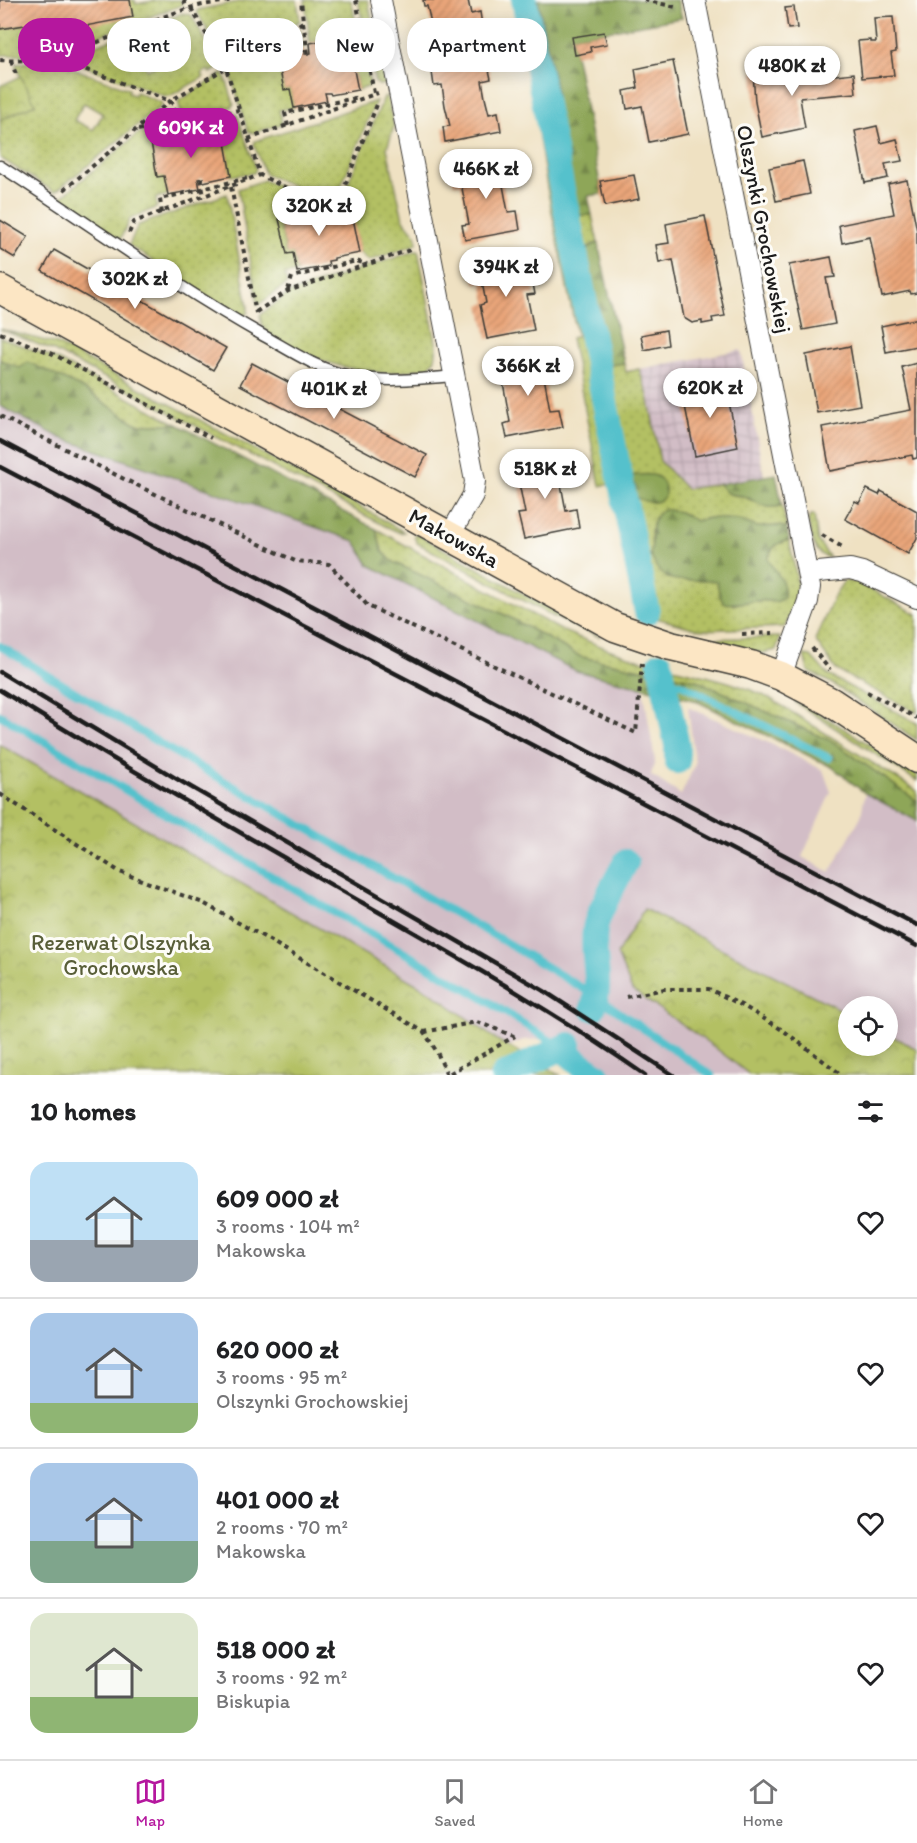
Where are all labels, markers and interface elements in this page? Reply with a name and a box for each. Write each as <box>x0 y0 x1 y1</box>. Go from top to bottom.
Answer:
chip: Buy <box>18 18 95 72</box>
chip: Rent <box>107 18 191 72</box>
chip: Filters <box>203 18 303 72</box>
chip: New <box>315 18 395 72</box>
chip: Apartment <box>407 18 547 72</box>
pin: 480K zł <box>737 46 847 97</box>
text: 480K zł <box>758 53 826 77</box>
pin: 609K zł <box>136 108 246 159</box>
text: 609K zł <box>158 115 224 139</box>
street label: Olszynki Grochowskiej <box>731 122 797 336</box>
pin: 466K zł <box>431 149 541 200</box>
text: 466K zł <box>453 156 519 180</box>
pin: 320K zł <box>264 186 374 237</box>
text: 320K zł <box>286 193 352 217</box>
pin: 394K zł <box>451 247 561 298</box>
text: 394K zł <box>473 254 539 278</box>
pin: 302K zł <box>80 259 190 310</box>
text: 302K zł <box>102 266 168 290</box>
pin: 366K zł <box>473 346 583 397</box>
text: 366K zł <box>496 353 560 377</box>
pin: 620K zł <box>655 368 765 419</box>
pin: 401K zł <box>279 369 389 420</box>
text: 620K zł <box>677 375 743 399</box>
text: 401K zł <box>301 376 367 400</box>
pin: 518K zł <box>490 449 600 500</box>
text: 518K zł <box>513 456 577 480</box>
street label: Makowska <box>404 502 504 574</box>
park label: Rezerwat Olszynka Grochowska <box>31 929 212 981</box>
map controls <box>838 996 898 1056</box>
button: locate <box>838 996 898 1056</box>
text: 10 homes <box>30 1095 136 1127</box>
icon: filters <box>854 1095 887 1128</box>
text: 609 000 zł <box>216 1182 339 1214</box>
icon: home <box>78 1186 150 1258</box>
icon: heart <box>854 1206 887 1239</box>
text: 3 rooms · 104 m² <box>216 1214 360 1238</box>
text: Makowska <box>216 1238 306 1262</box>
text: 620 000 zł <box>216 1333 339 1365</box>
icon: home <box>78 1337 150 1409</box>
icon: heart <box>854 1357 887 1390</box>
text: 3 rooms · 95 m² <box>216 1365 347 1389</box>
text: Olszynki Grochowskiej <box>216 1389 409 1413</box>
text: 401 000 zł <box>216 1483 339 1515</box>
icon: home <box>78 1487 150 1559</box>
icon: heart <box>854 1507 887 1540</box>
text: 2 rooms · 70 m² <box>216 1515 348 1539</box>
text: Makowska <box>216 1539 306 1563</box>
text: 518 000 zł <box>216 1633 335 1665</box>
icon: home <box>78 1637 150 1709</box>
icon: heart <box>854 1657 887 1690</box>
text: 3 rooms · 92 m² <box>216 1665 347 1689</box>
text: Biskupia <box>216 1689 290 1713</box>
tab: Map <box>134 1775 167 1830</box>
tab: Saved <box>434 1775 475 1830</box>
tab: Home <box>743 1775 783 1830</box>

